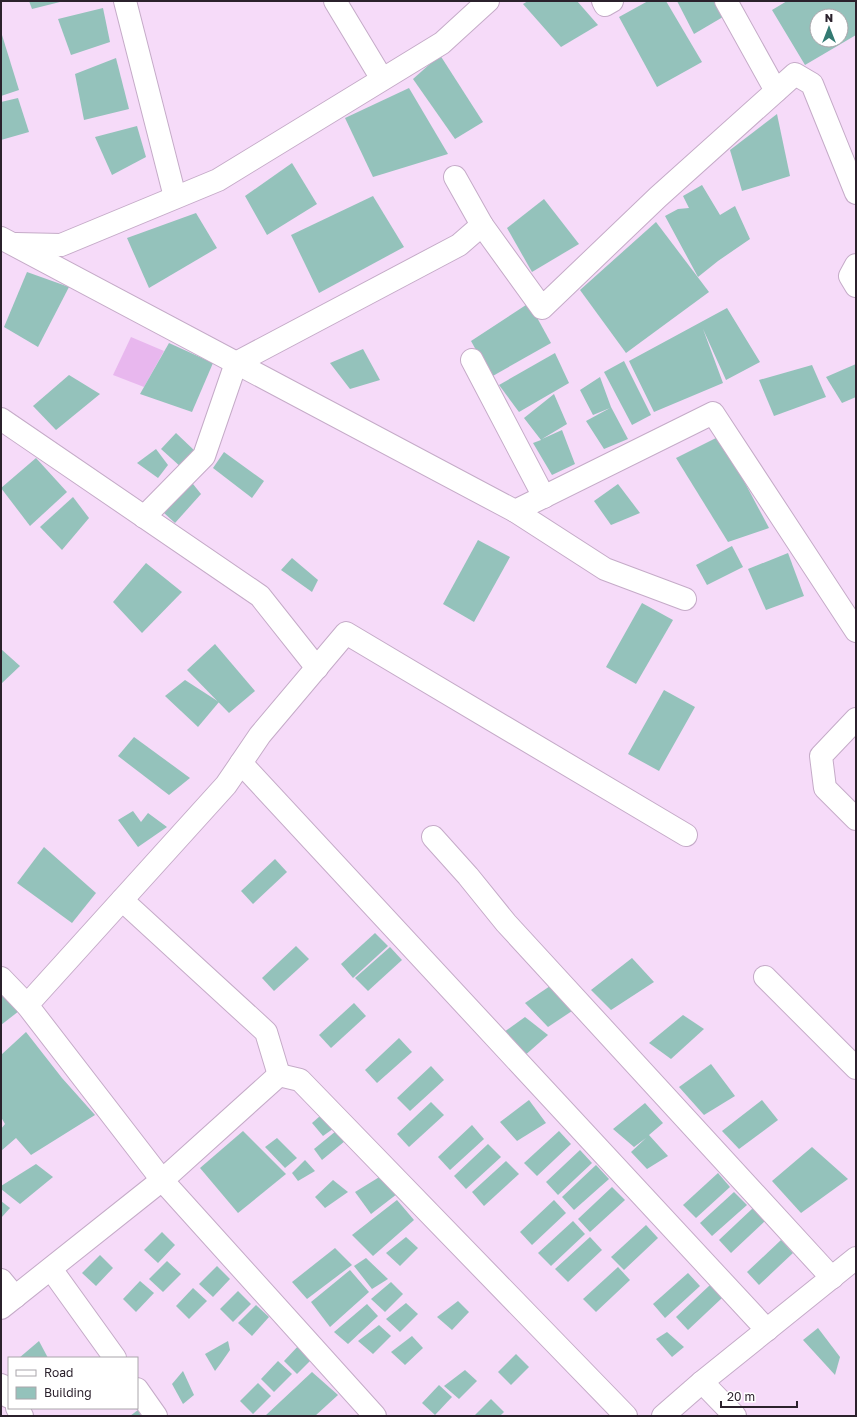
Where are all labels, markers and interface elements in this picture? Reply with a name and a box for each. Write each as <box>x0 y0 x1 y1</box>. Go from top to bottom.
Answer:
north arrow <box>809 8 849 48</box>
text: N <box>825 11 833 24</box>
legend <box>8 1357 138 1409</box>
text: Road <box>44 1365 73 1380</box>
scale bar <box>721 1383 797 1409</box>
text: Building <box>44 1385 92 1400</box>
text: 20 m <box>727 1389 755 1404</box>

